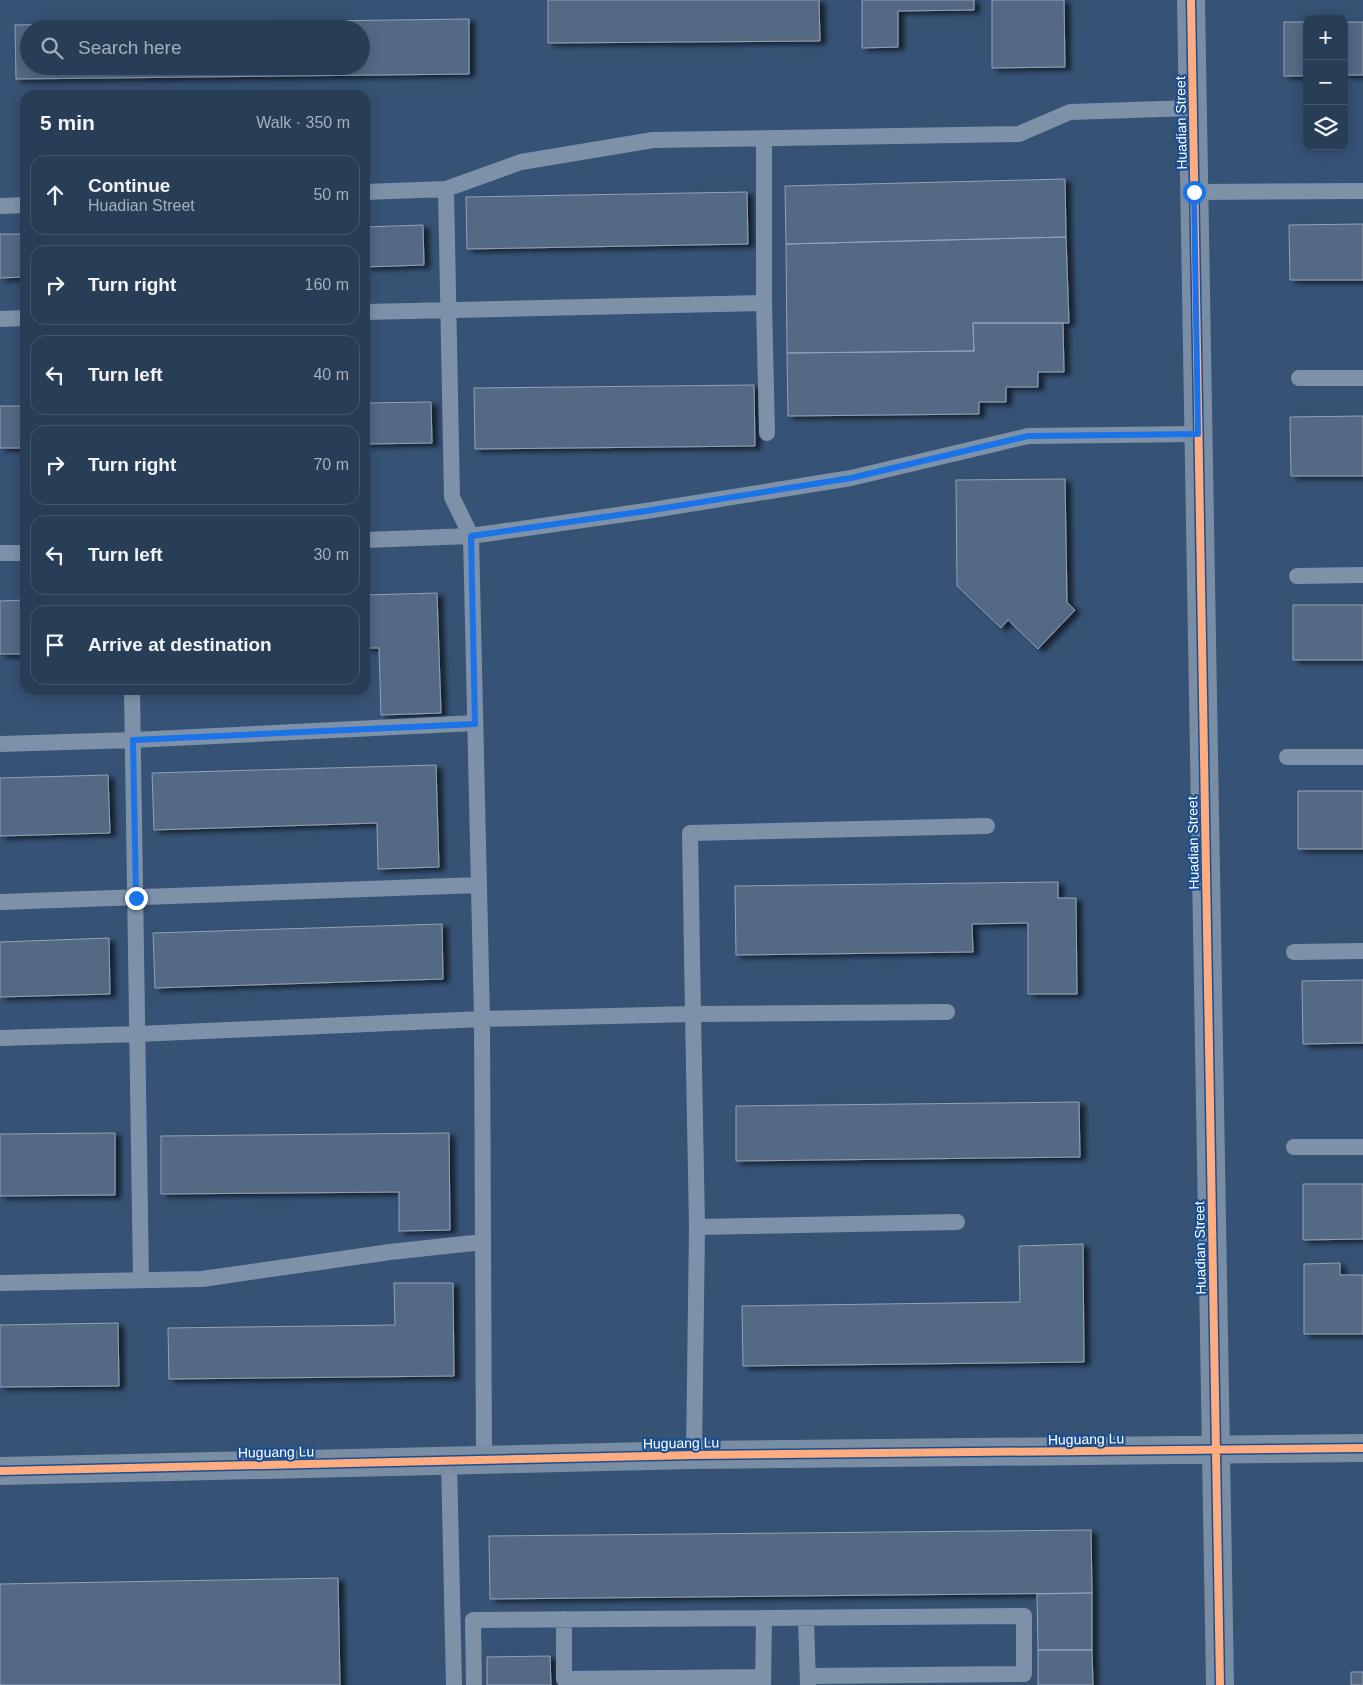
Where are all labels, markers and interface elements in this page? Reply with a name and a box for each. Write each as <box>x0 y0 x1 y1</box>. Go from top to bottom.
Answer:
map controls <box>1303 15 1348 150</box>
button: + <box>1303 15 1348 60</box>
search box <box>20 20 370 75</box>
icon: search <box>38 34 66 62</box>
text: Search here <box>78 37 182 58</box>
button: − <box>1303 60 1348 105</box>
street label: Huadian Street <box>1172 76 1190 170</box>
button: layers <box>1303 105 1348 150</box>
text: 5 min <box>40 111 95 134</box>
text: Walk · 350 m <box>256 114 350 131</box>
text: Continue <box>88 175 170 196</box>
icon: ahead <box>41 181 69 209</box>
route start <box>1183 181 1206 204</box>
text: 50 m <box>313 186 349 203</box>
text: Huadian Street <box>88 197 195 214</box>
icon: right <box>41 271 69 299</box>
text: Turn right <box>88 274 176 295</box>
text: 160 m <box>305 276 349 293</box>
icon: left <box>41 361 69 389</box>
text: Turn left <box>88 364 163 385</box>
text: 40 m <box>313 366 349 383</box>
icon: right <box>41 451 69 479</box>
text: Turn right <box>88 454 176 475</box>
text: 70 m <box>313 456 349 473</box>
icon: left <box>41 541 69 569</box>
text: Turn left <box>88 544 163 565</box>
text: 30 m <box>313 546 349 563</box>
icon: arrive <box>41 631 69 659</box>
text: Arrive at destination <box>88 634 272 655</box>
street label: Huadian Street <box>1184 796 1202 890</box>
route end <box>125 887 148 910</box>
street label: Huadian Street <box>1191 1201 1209 1295</box>
street label: Huguang Lu <box>1048 1430 1124 1448</box>
street label: Huguang Lu <box>643 1434 719 1452</box>
street label: Huguang Lu <box>238 1443 314 1461</box>

